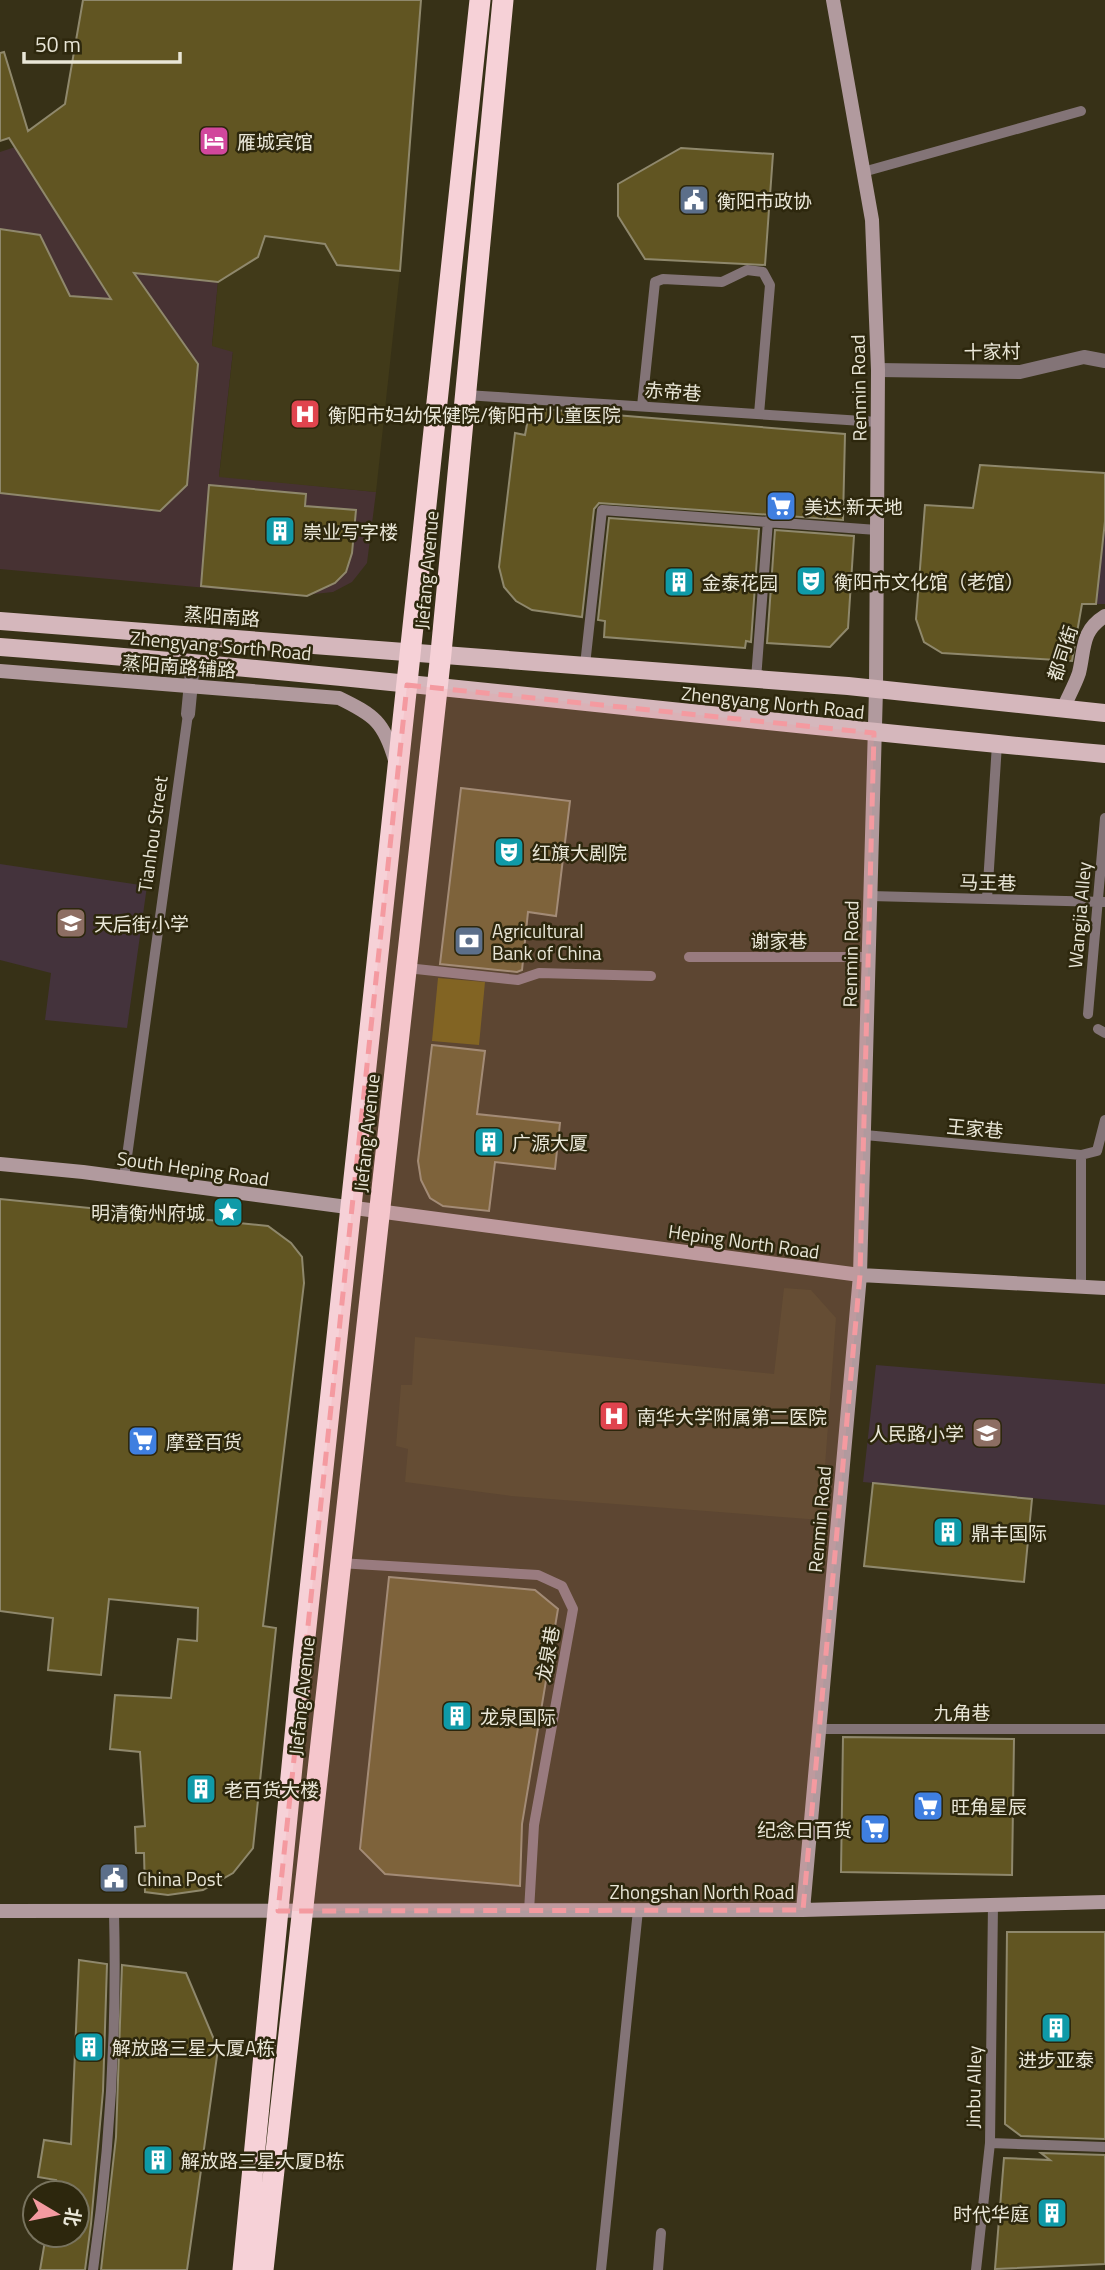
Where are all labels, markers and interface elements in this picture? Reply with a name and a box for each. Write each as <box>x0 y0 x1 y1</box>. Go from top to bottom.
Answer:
scale bar <box>24 21 180 65</box>
text: 50 m <box>35 28 81 60</box>
hotel icon: 雁城宾馆 <box>197 124 231 158</box>
place label: 雁城宾馆 <box>237 127 313 156</box>
public building icon: 衡阳市政协 <box>677 183 711 217</box>
place label: 衡阳市政协 <box>717 186 812 215</box>
street label: Renmin Road <box>843 334 873 442</box>
street label: 十家村 <box>963 336 1021 366</box>
street label: 赤帝巷 <box>644 375 702 407</box>
hospital icon: 衡阳市妇幼保健院/衡阳市儿童医院 <box>288 397 322 431</box>
place label: 衡阳市妇幼保健院/衡阳市儿童医院 <box>328 400 621 429</box>
supermarket icon: 美达·新天地 <box>764 489 798 523</box>
place label: 美达·新天地 <box>804 492 903 521</box>
street label: Jiefang Avenue <box>406 510 446 630</box>
building icon: 崇业写字楼 <box>263 514 297 548</box>
place label: 崇业写字楼 <box>303 517 398 546</box>
theatre icon: 衡阳市文化馆（老馆） <box>794 564 828 598</box>
building icon: 金泰花园 <box>662 565 696 599</box>
place label: 衡阳市文化馆（老馆） <box>834 567 1024 596</box>
place label: 金泰花园 <box>702 568 778 597</box>
street label: 蒸阳南路 <box>183 599 261 633</box>
street label: 都司街 <box>1039 621 1085 685</box>
street label: Zhengyang Sorth Road <box>129 623 313 667</box>
street label: 蒸阳南路辅路 <box>121 648 237 684</box>
street label: Zhengyang North Road <box>680 678 866 726</box>
street label: Tianhou Street <box>129 774 175 894</box>
theatre icon: 红旗大剧院 <box>492 835 526 869</box>
place label: 红旗大剧院 <box>532 838 627 867</box>
street label: Wangjia Alley <box>1060 860 1098 970</box>
street label: 马王巷 <box>959 867 1017 897</box>
street label: Renmin Road <box>835 900 865 1008</box>
school or university icon: 天后街小学 <box>54 906 88 940</box>
place label: 天后街小学 <box>94 909 189 938</box>
place label: Agricultural Bank of China <box>492 916 602 967</box>
bank icon: Agricultural Bank of China <box>452 924 486 958</box>
street label: 谢家巷 <box>750 926 808 955</box>
street label: Jiefang Avenue <box>345 1072 387 1194</box>
street label: 王家巷 <box>945 1111 1005 1145</box>
building icon: 广源大厦 <box>472 1125 506 1159</box>
place label: 广源大厦 <box>512 1128 588 1157</box>
street label: South Heping Road <box>115 1143 271 1193</box>
place icon: 明清衡州府城 <box>211 1195 245 1229</box>
place label: 明清衡州府城 <box>91 1198 205 1227</box>
street label: Heping North Road <box>667 1216 821 1266</box>
hospital icon: 南华大学附属第二医院 <box>597 1399 631 1433</box>
place label: 南华大学附属第二医院 <box>637 1402 827 1431</box>
school or university icon: 人民路小学 <box>970 1416 1004 1450</box>
place label: 人民路小学 <box>869 1419 964 1448</box>
supermarket icon: 摩登百货 <box>126 1424 160 1458</box>
place label: 摩登百货 <box>166 1427 242 1456</box>
street label: Renmin Road <box>800 1464 838 1574</box>
building icon: 鼎丰国际 <box>931 1515 965 1549</box>
place label: 鼎丰国际 <box>971 1518 1047 1547</box>
street label: 龙泉巷 <box>528 1623 566 1685</box>
street label: Jiefang Avenue <box>280 1635 322 1757</box>
street label: 九角巷 <box>933 1698 991 1727</box>
building icon: 龙泉国际 <box>440 1699 474 1733</box>
place label: 龙泉国际 <box>480 1702 556 1731</box>
building icon: 老百货大楼 <box>184 1772 218 1806</box>
place label: 老百货大楼 <box>224 1775 319 1804</box>
supermarket icon: 旺角星辰 <box>911 1789 945 1823</box>
place label: 旺角星辰 <box>951 1792 1027 1821</box>
supermarket icon: 纪念日百货 <box>858 1812 892 1846</box>
place label: 纪念日百货 <box>757 1815 852 1844</box>
public building icon: China Post <box>97 1861 131 1895</box>
place label: China Post <box>137 1864 223 1893</box>
street label: Zhongshan North Road <box>610 1877 794 1906</box>
building icon: 进步亚泰 <box>1039 2011 1073 2045</box>
building icon: 解放路三星大厦A栋 <box>72 2030 106 2064</box>
place label: 解放路三星大厦A栋 <box>112 2033 275 2062</box>
street label: Jinbu Alley <box>958 2045 988 2129</box>
place label: 进步亚泰 <box>1018 2045 1094 2074</box>
building icon: 解放路三星大厦B栋 <box>141 2143 175 2177</box>
place label: 解放路三星大厦B栋 <box>181 2146 345 2175</box>
north arrow <box>21 2179 91 2249</box>
building icon: 时代华庭 <box>1035 2196 1069 2230</box>
place label: 时代华庭 <box>953 2199 1029 2228</box>
text: 北 <box>57 2205 89 2229</box>

